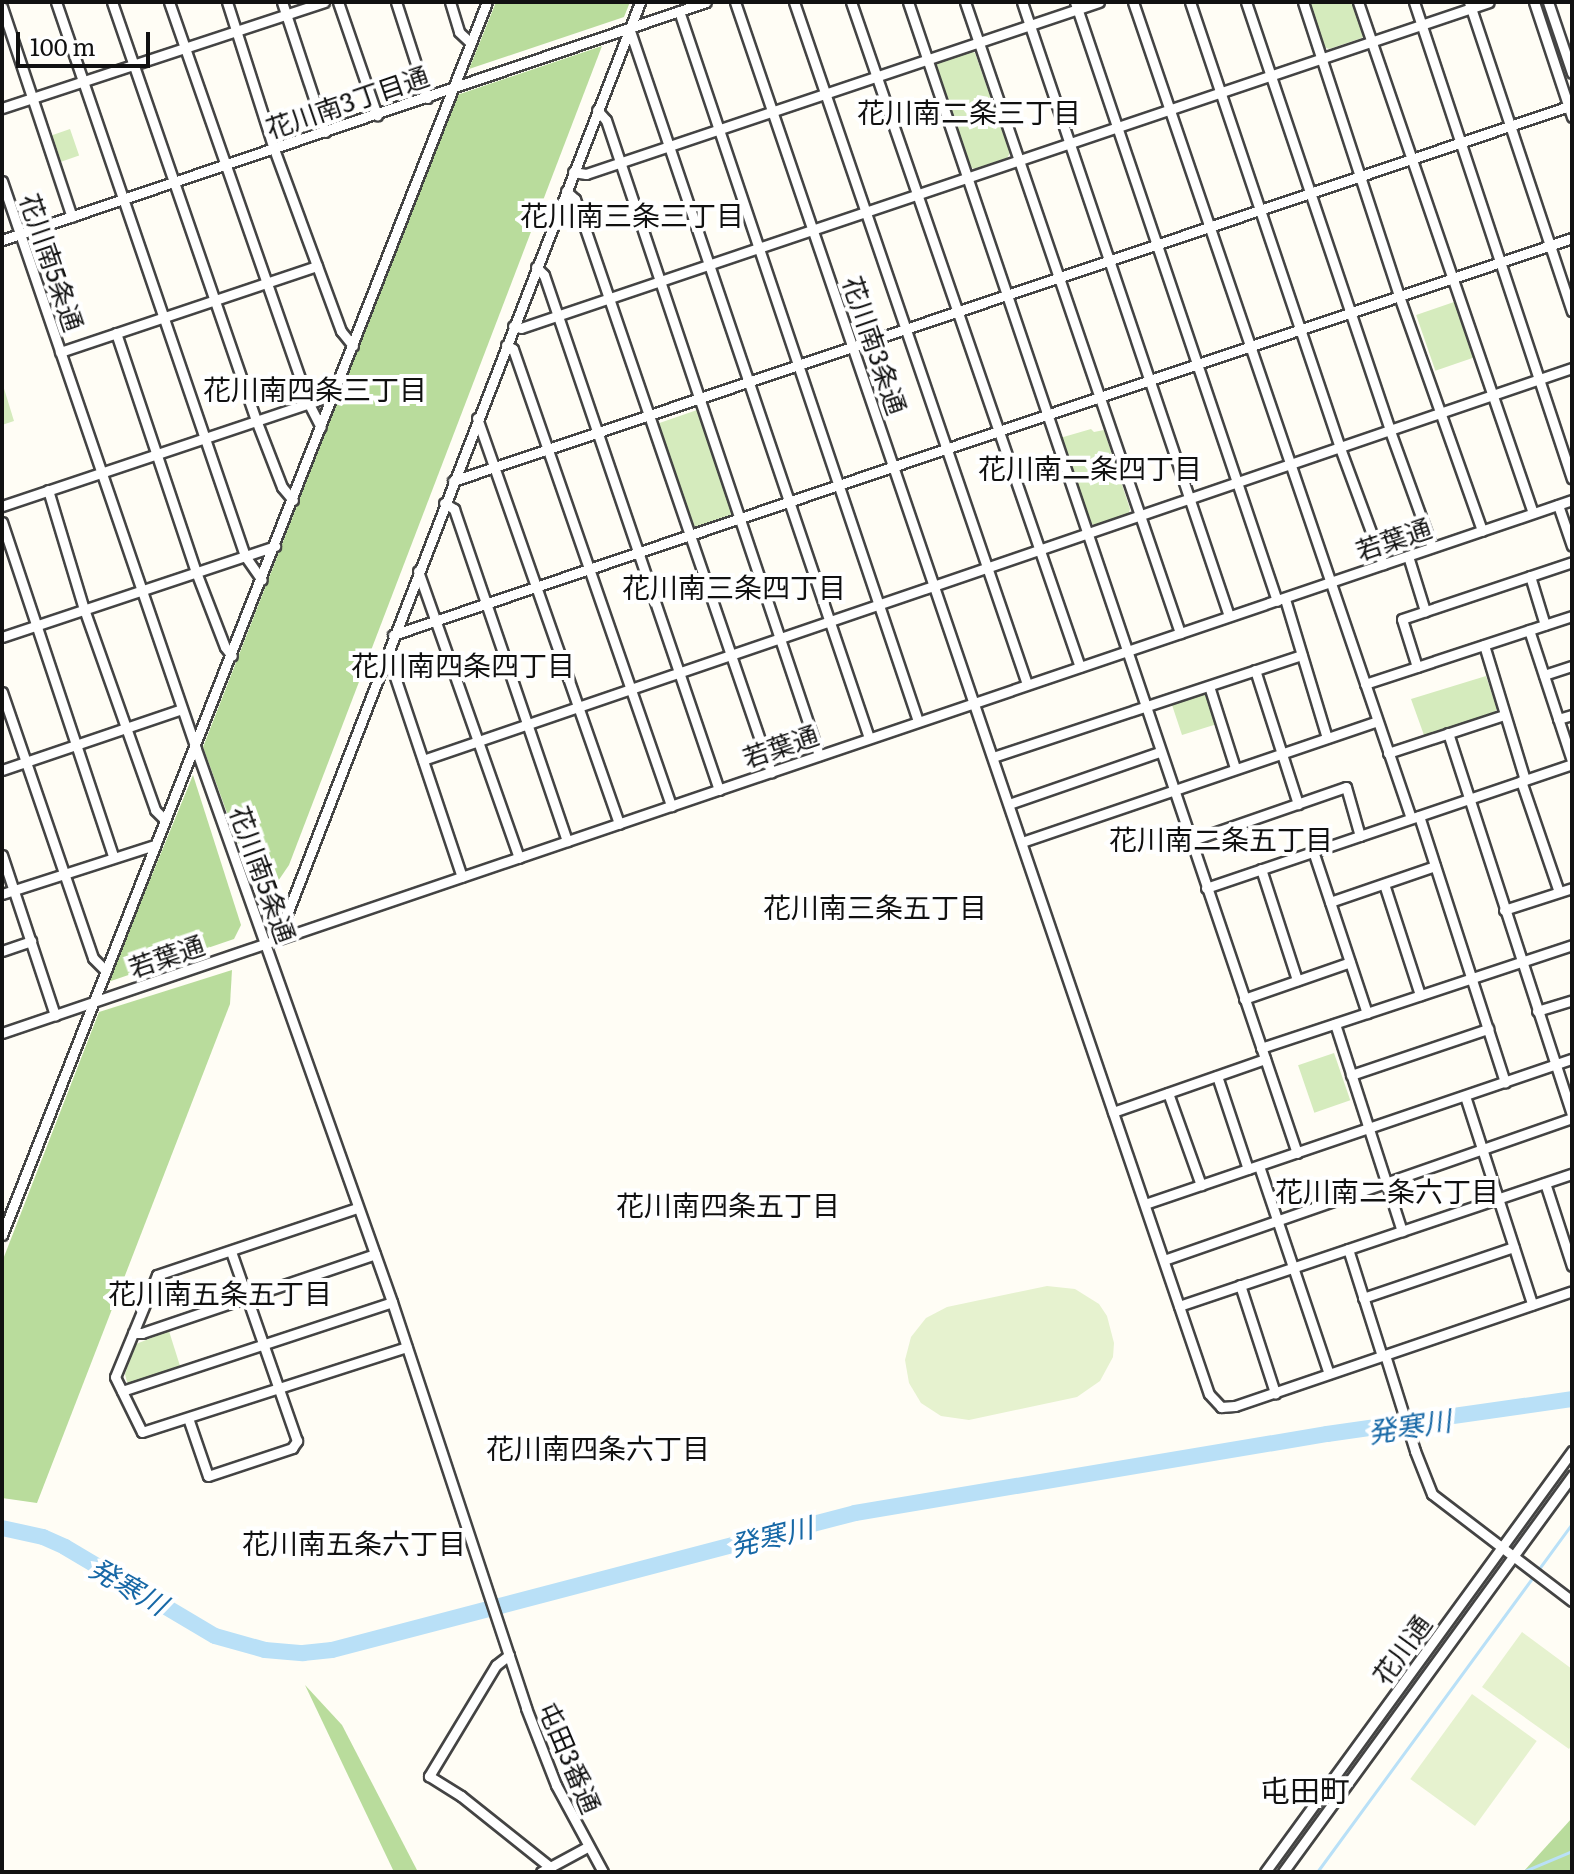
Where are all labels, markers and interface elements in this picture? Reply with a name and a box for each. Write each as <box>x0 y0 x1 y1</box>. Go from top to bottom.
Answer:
scale bar <box>20 16 154 66</box>
text: 100 m <box>30 28 96 63</box>
street label: 花川南3丁目通 <box>262 59 432 143</box>
district label: 花川南二条三丁目 <box>857 94 1081 128</box>
street label: 花川南5条通 <box>15 189 91 335</box>
district label: 花川南三条三丁目 <box>520 197 744 231</box>
street label: 花川南3条通 <box>838 272 914 418</box>
district label: 花川南四条三丁目 <box>203 371 427 405</box>
district label: 花川南二条四丁目 <box>978 450 1202 484</box>
street label: 若葉通 <box>1351 511 1435 565</box>
district label: 花川南三条四丁目 <box>622 569 846 603</box>
district label: 花川南四条四丁目 <box>351 647 575 681</box>
street label: 若葉通 <box>738 718 822 772</box>
street label: 花川南5条通 <box>225 801 303 947</box>
district label: 花川南二条五丁目 <box>1109 821 1333 855</box>
district label: 花川南三条五丁目 <box>763 889 987 923</box>
street label: 若葉通 <box>124 928 208 982</box>
district label: 花川南二条六丁目 <box>1275 1173 1499 1207</box>
district label: 花川南四条五丁目 <box>616 1187 840 1221</box>
district label: 花川南五条五丁目 <box>108 1275 332 1309</box>
water label: 発寒川 <box>1365 1402 1453 1448</box>
district label: 花川南四条六丁目 <box>486 1430 710 1464</box>
water label: 発寒川 <box>726 1509 816 1561</box>
district label: 花川南五条六丁目 <box>242 1525 466 1559</box>
water label: 発寒川 <box>84 1549 174 1621</box>
street label: 花川通 <box>1365 1608 1437 1690</box>
street label: 屯田3番通 <box>534 1697 608 1817</box>
district label: 屯田町 <box>1260 1771 1350 1807</box>

